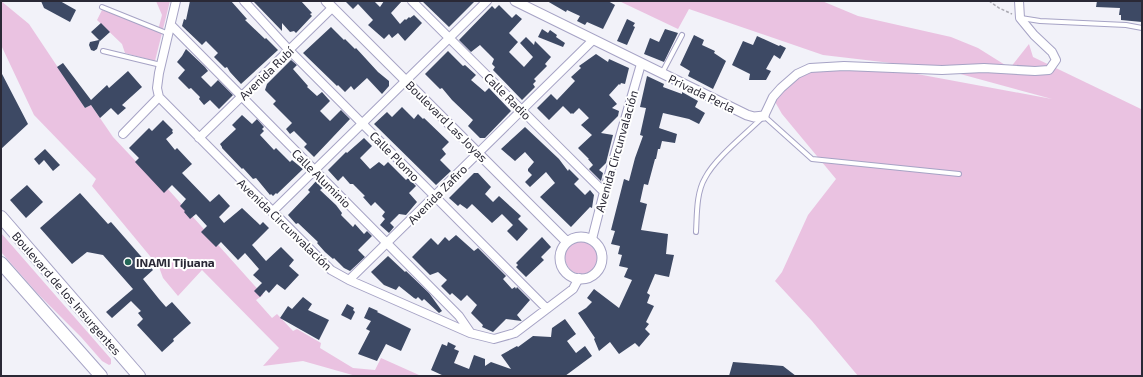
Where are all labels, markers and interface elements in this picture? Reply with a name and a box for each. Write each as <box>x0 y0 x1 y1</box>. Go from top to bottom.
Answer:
street label: Avenida Rubí <box>236 43 297 102</box>
street label: Calle Radio <box>482 70 534 122</box>
street label: Privada Perla <box>666 71 738 115</box>
street label: Boulevard Las Joyas <box>403 77 491 165</box>
street label: Avenida Circunvalación <box>592 89 640 213</box>
street label: Calle Plomo <box>367 128 423 184</box>
street label: Calle Aluminio <box>290 146 354 210</box>
street label: Avenida Zafiro <box>404 161 470 227</box>
street label: Avenida Circunvalación <box>235 175 335 273</box>
street label: Boulevard de los Insurgentes <box>10 229 124 357</box>
place label: INAMI Tijuana <box>136 255 215 270</box>
marker: INAMI Tijuana <box>123 257 133 267</box>

